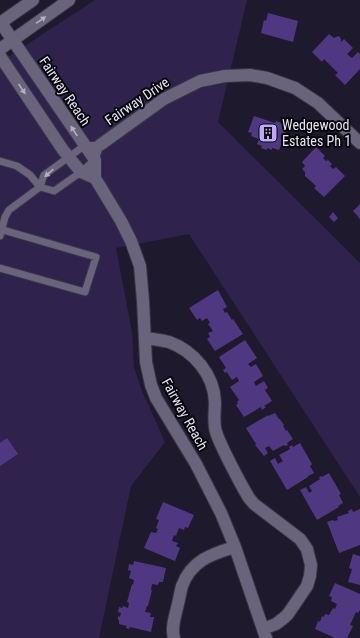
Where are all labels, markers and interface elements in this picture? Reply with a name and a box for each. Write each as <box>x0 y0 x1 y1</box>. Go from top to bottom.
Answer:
one-way arrow <box>36 16 46 24</box>
street label: Fairway Reach <box>36 54 94 128</box>
street label: Fairway Drive <box>102 74 172 128</box>
one-way arrow <box>18 83 26 94</box>
place label: Wedgewood Estates Ph 1 <box>282 117 351 149</box>
building icon: Wedgewood Estates Ph 1 <box>257 122 279 144</box>
one-way arrow <box>70 125 78 136</box>
one-way arrow <box>43 168 54 177</box>
street label: Fairway Reach <box>159 375 211 453</box>

